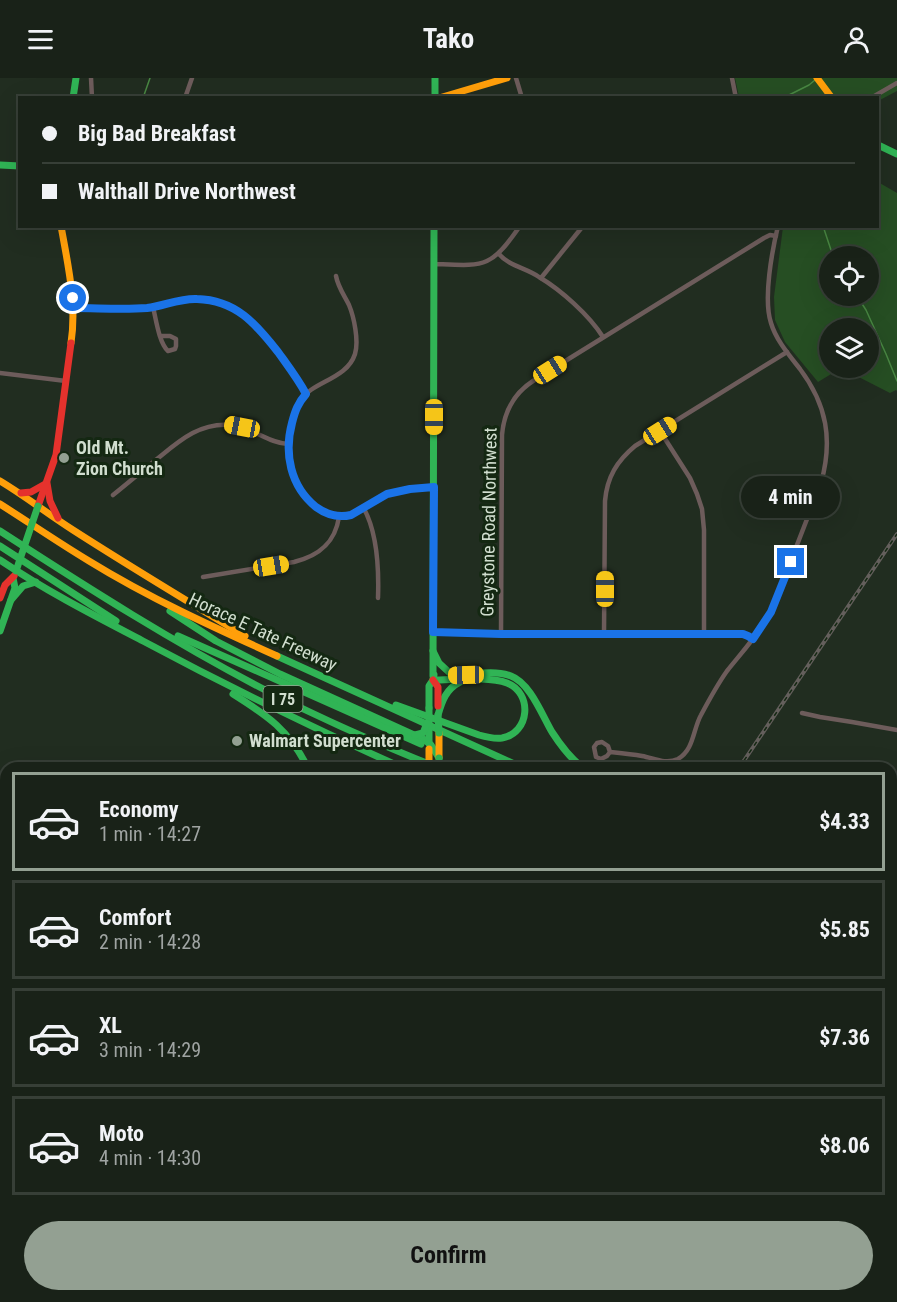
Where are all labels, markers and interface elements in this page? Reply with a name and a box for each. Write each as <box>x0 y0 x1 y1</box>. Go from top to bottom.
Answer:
icon: menu <box>24 23 57 56</box>
text: Tako <box>423 23 474 55</box>
icon: person <box>840 23 873 56</box>
text: Big Bad Breakfast <box>78 121 236 146</box>
text: Walthall Drive Northwest <box>78 179 296 204</box>
map controls <box>819 246 879 378</box>
button: locate <box>819 246 879 306</box>
route start <box>59 284 86 311</box>
button: layers <box>819 318 879 378</box>
car <box>530 353 570 387</box>
car <box>425 399 443 435</box>
car <box>640 414 680 448</box>
car <box>223 415 261 439</box>
street label: Greystone Road Northwest <box>476 427 501 617</box>
place label: Old Mt. Zion Church <box>76 437 163 479</box>
marker: Old Mt. Zion Church <box>57 451 71 465</box>
callout: 4 min <box>742 475 840 517</box>
text: 4 min <box>768 485 813 509</box>
route end <box>777 548 804 575</box>
car <box>252 554 290 578</box>
car <box>596 571 614 607</box>
street label: Horace E Tate Freeway <box>186 588 341 675</box>
car <box>448 666 484 684</box>
road number: I 75 <box>264 686 302 712</box>
place label: Walmart Supercenter <box>249 730 401 751</box>
marker: Walmart Supercenter <box>230 734 244 748</box>
icon: car <box>27 795 81 849</box>
text: Economy <box>99 797 179 822</box>
text: $4.33 <box>819 809 870 834</box>
text: 1 min · 14:27 <box>99 822 201 846</box>
icon: car <box>27 903 81 957</box>
text: Comfort <box>99 905 172 930</box>
text: $5.85 <box>819 917 870 942</box>
text: 2 min · 14:28 <box>99 930 201 954</box>
icon: car <box>27 1011 81 1065</box>
text: XL <box>99 1013 122 1038</box>
text: $7.36 <box>819 1025 870 1050</box>
text: 3 min · 14:29 <box>99 1038 201 1062</box>
icon: car <box>27 1119 81 1173</box>
text: Moto <box>99 1121 144 1146</box>
text: $8.06 <box>819 1133 870 1158</box>
text: 4 min · 14:30 <box>99 1146 201 1170</box>
button: Confirm <box>24 1221 873 1290</box>

